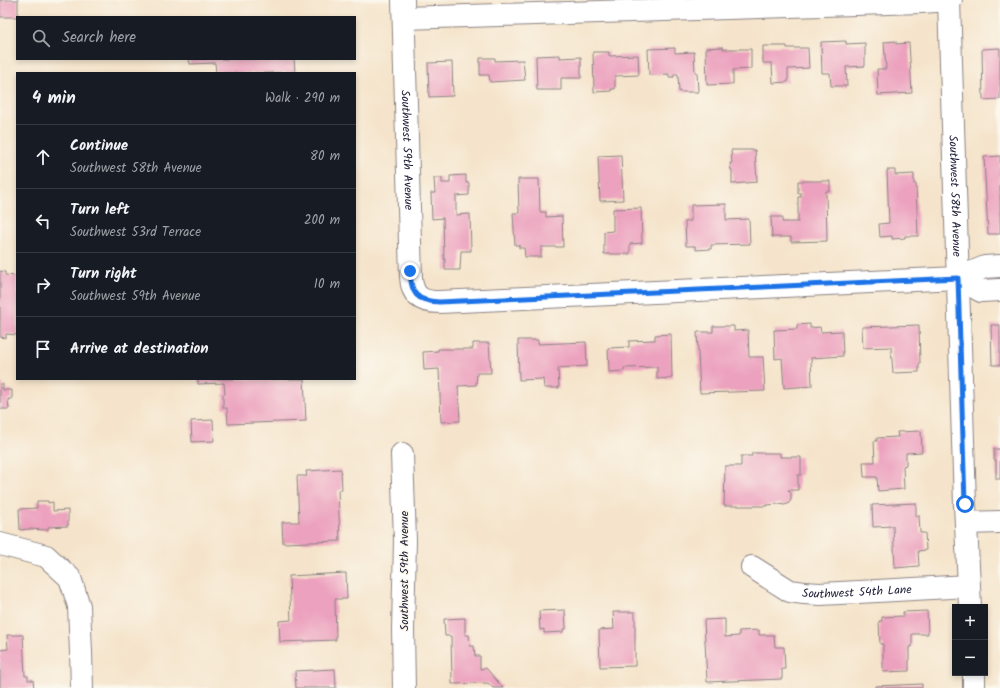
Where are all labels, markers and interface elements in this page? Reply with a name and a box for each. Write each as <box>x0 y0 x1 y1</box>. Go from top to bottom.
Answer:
search box <box>16 16 356 60</box>
text: Search here <box>62 26 136 50</box>
icon: search <box>30 27 52 49</box>
text: 4 min <box>32 85 76 112</box>
text: Walk · 290 m <box>265 88 340 109</box>
street label: Southwest 59th Avenue <box>396 90 419 211</box>
text: Continue <box>70 134 128 158</box>
street label: Southwest 58th Avenue <box>944 135 967 258</box>
icon: ahead <box>32 146 54 168</box>
text: 80 m <box>310 146 340 167</box>
text: Southwest 58th Avenue <box>70 158 202 179</box>
text: Turn left <box>70 198 130 222</box>
icon: left <box>32 210 54 232</box>
text: 200 m <box>304 210 340 231</box>
text: Southwest 53rd Terrace <box>70 222 201 243</box>
text: Turn right <box>70 262 137 286</box>
route end <box>401 262 419 280</box>
icon: right <box>32 274 54 296</box>
text: 10 m <box>314 274 340 295</box>
text: Southwest 59th Avenue <box>70 286 200 307</box>
text: Arrive at destination <box>70 337 209 361</box>
icon: arrive <box>32 338 54 360</box>
route start <box>956 495 974 513</box>
street label: Southwest 59th Avenue <box>395 510 414 631</box>
street label: Southwest 54th Lane <box>801 580 913 604</box>
map controls <box>952 604 988 676</box>
button: + <box>952 604 988 640</box>
button: − <box>952 640 988 676</box>

